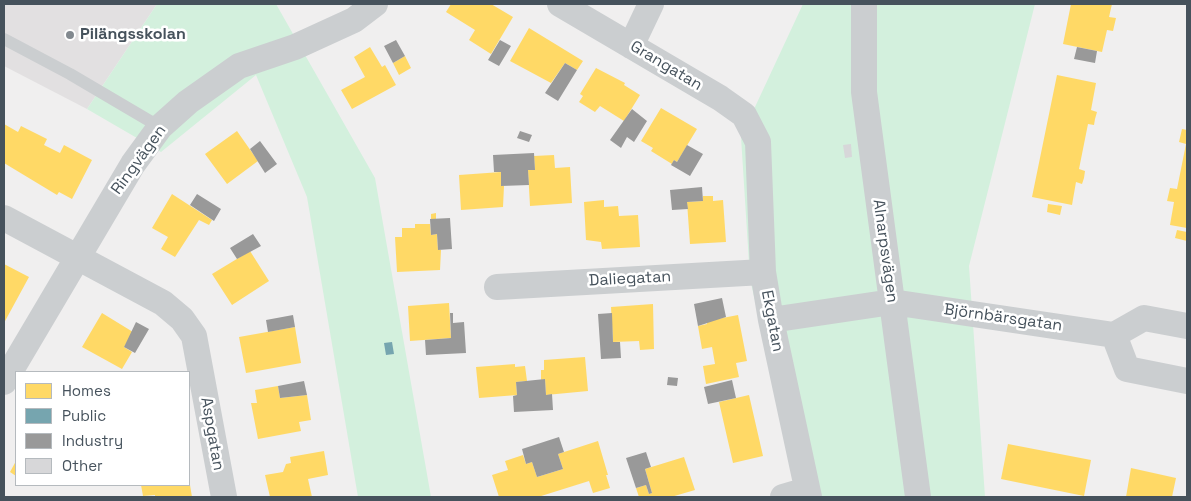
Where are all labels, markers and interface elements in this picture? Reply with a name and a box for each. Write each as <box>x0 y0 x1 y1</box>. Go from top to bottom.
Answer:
place label: Pilängsskolan <box>80 25 186 45</box>
marker: Pilängsskolan <box>64 29 76 41</box>
street label: Grangatan <box>627 37 705 95</box>
street label: Ringvägen <box>107 122 171 198</box>
street label: Alnarpsvägen <box>868 198 902 304</box>
street label: Daliegatan <box>588 267 672 291</box>
street label: Ekgatan <box>757 289 787 353</box>
street label: Björnbärsgatan <box>943 300 1063 336</box>
legend <box>15 371 190 486</box>
text: Homes <box>62 381 111 400</box>
street label: Aspgatan <box>196 396 228 472</box>
text: Public <box>62 406 106 425</box>
text: Industry <box>62 431 123 450</box>
text: Other <box>62 456 103 475</box>

